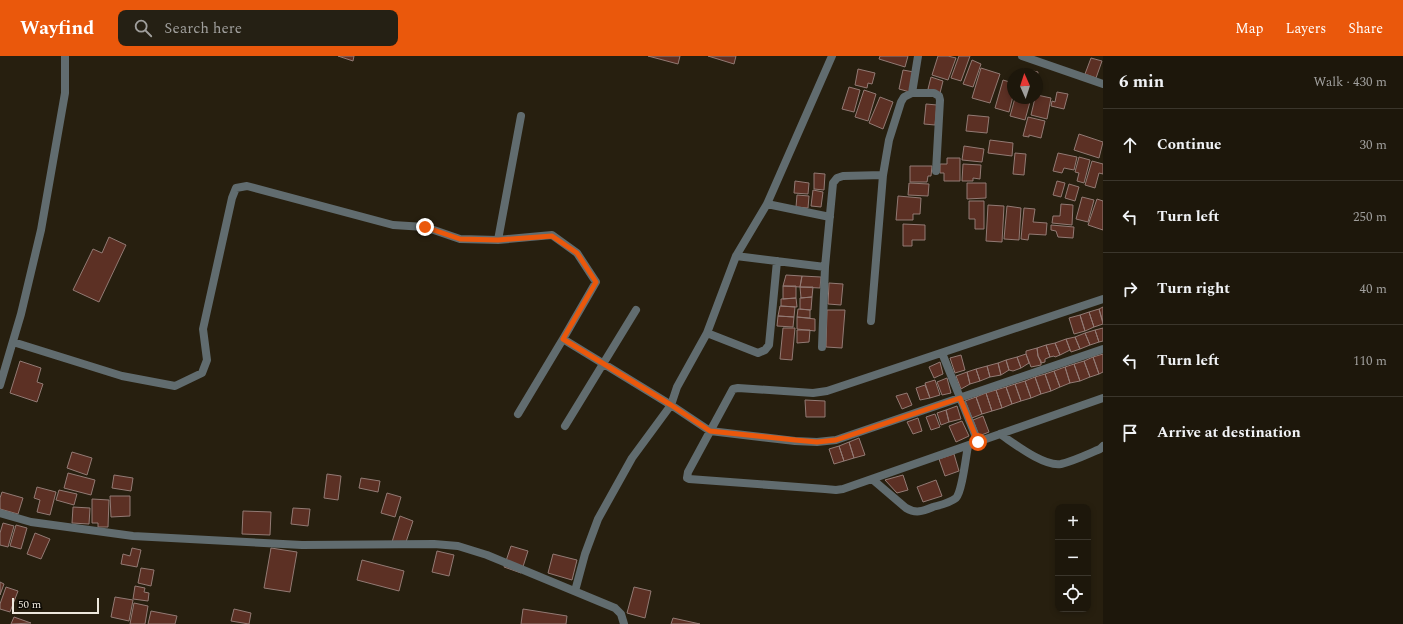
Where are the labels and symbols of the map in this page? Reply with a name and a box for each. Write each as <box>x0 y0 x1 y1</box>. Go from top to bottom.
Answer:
north arrow <box>1007 68 1043 104</box>
route end <box>416 218 434 236</box>
route start <box>969 433 987 451</box>
scale bar <box>12 596 99 615</box>

